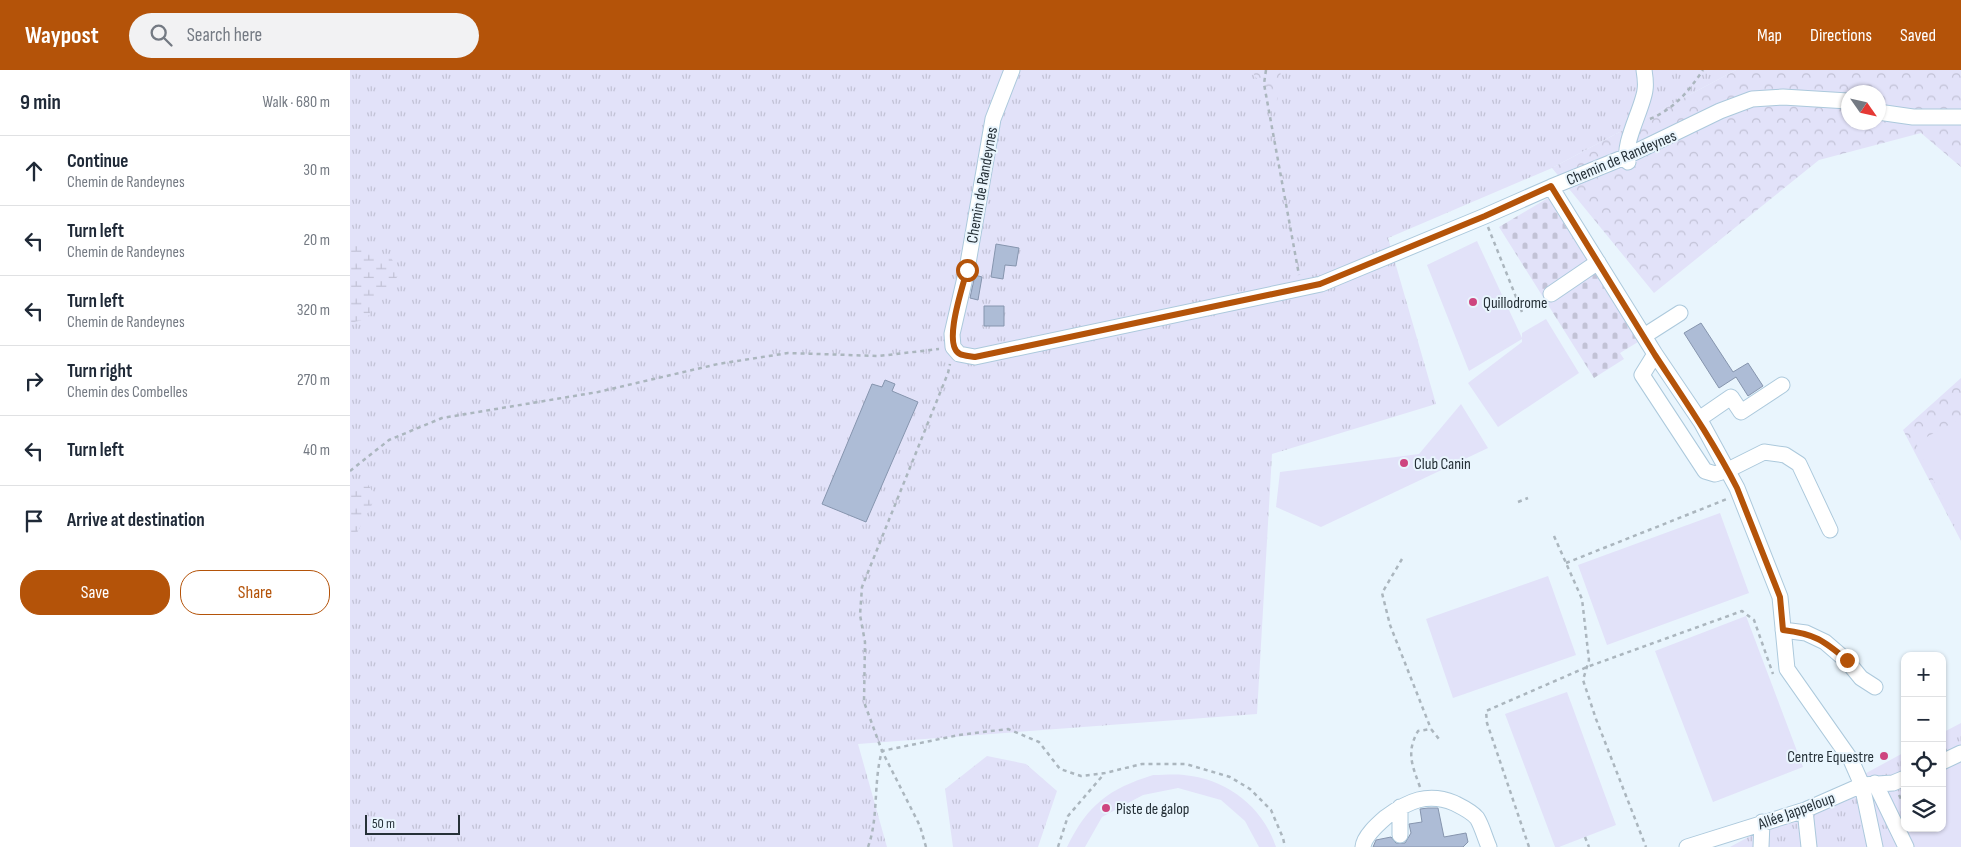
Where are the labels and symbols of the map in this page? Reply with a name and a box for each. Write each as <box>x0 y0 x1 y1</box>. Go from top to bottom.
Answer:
north arrow <box>1841 85 1886 130</box>
street label: Chemin de Randeynes <box>963 125 1002 245</box>
street label: Chemin de Randeynes <box>1564 127 1680 190</box>
route start <box>956 259 979 282</box>
place label: Quillodrome <box>1483 294 1548 313</box>
marker: Quillodrome <box>1467 296 1479 308</box>
place label: Club Canin <box>1414 455 1471 474</box>
marker: Club Canin <box>1398 457 1410 469</box>
route end <box>1836 649 1859 672</box>
place label: Centre Equestre <box>1787 748 1874 767</box>
marker: Centre Equestre <box>1878 750 1890 762</box>
street label: Allée Jappeloup <box>1755 789 1838 834</box>
place label: Piste de galop <box>1116 800 1189 819</box>
marker: Piste de galop <box>1100 802 1112 814</box>
scale bar <box>365 812 460 835</box>

